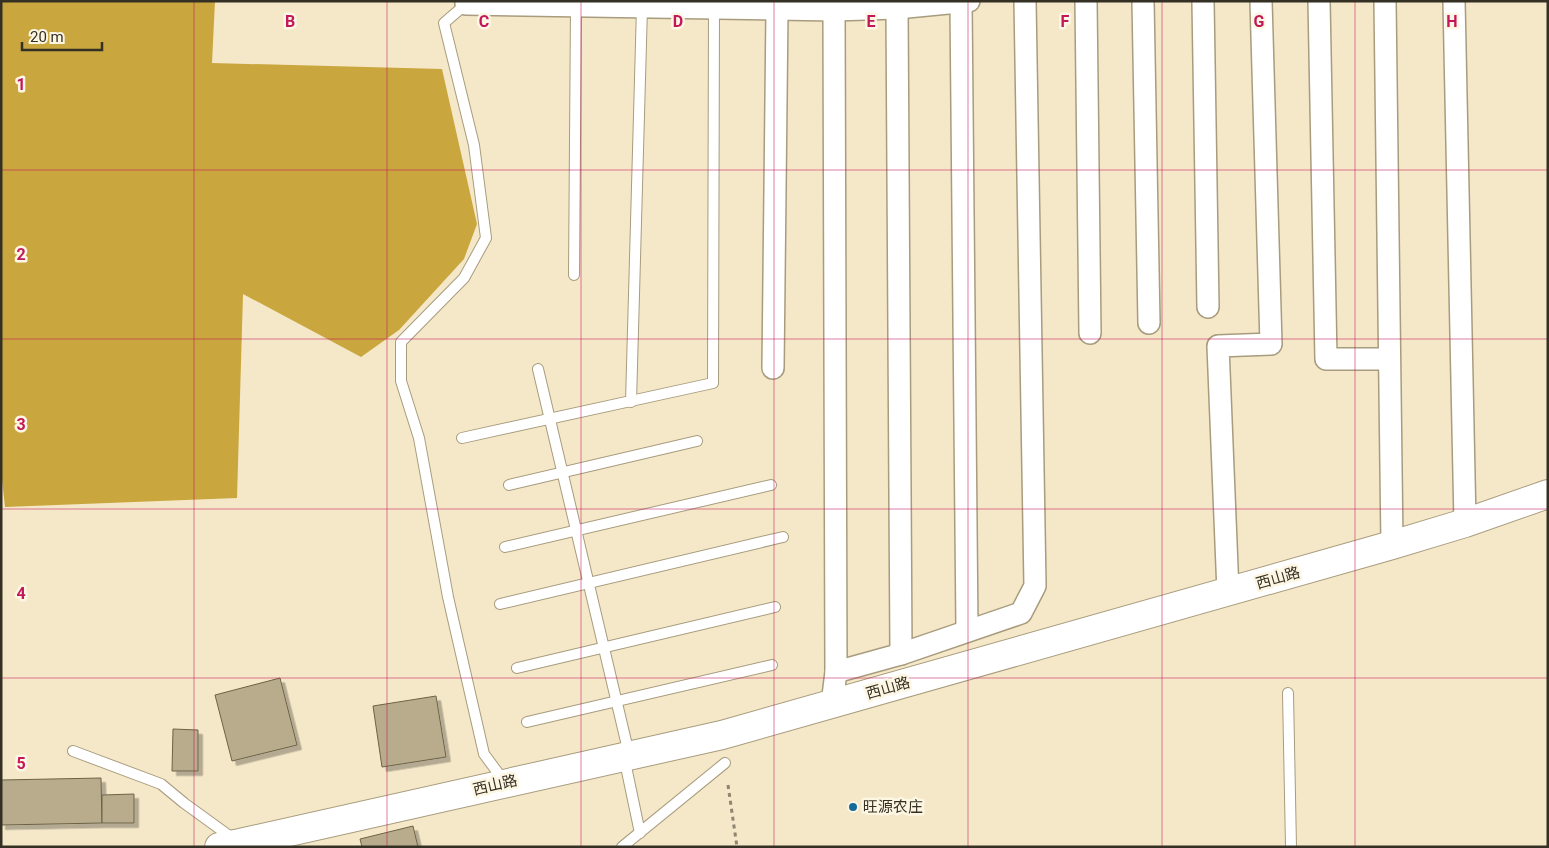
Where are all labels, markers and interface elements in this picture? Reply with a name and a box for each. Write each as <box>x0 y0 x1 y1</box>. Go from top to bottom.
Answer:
text: B <box>285 12 295 31</box>
text: C <box>479 12 489 31</box>
text: D <box>673 12 683 31</box>
text: E <box>867 12 876 31</box>
text: F <box>1061 12 1070 31</box>
text: G <box>1254 12 1265 31</box>
text: H <box>1446 12 1458 31</box>
scale bar <box>22 20 102 52</box>
text: 20 m <box>30 28 64 46</box>
text: 1 <box>16 75 26 94</box>
text: 2 <box>16 245 26 264</box>
text: 3 <box>16 415 26 434</box>
street label: 西山路 <box>1254 563 1302 593</box>
text: 4 <box>16 584 26 603</box>
street label: 西山路 <box>864 673 912 703</box>
text: 5 <box>16 754 26 773</box>
street label: 西山路 <box>471 771 519 799</box>
place label: 旺源农庄 <box>863 798 923 816</box>
marker: 旺源农庄 <box>847 801 859 813</box>

